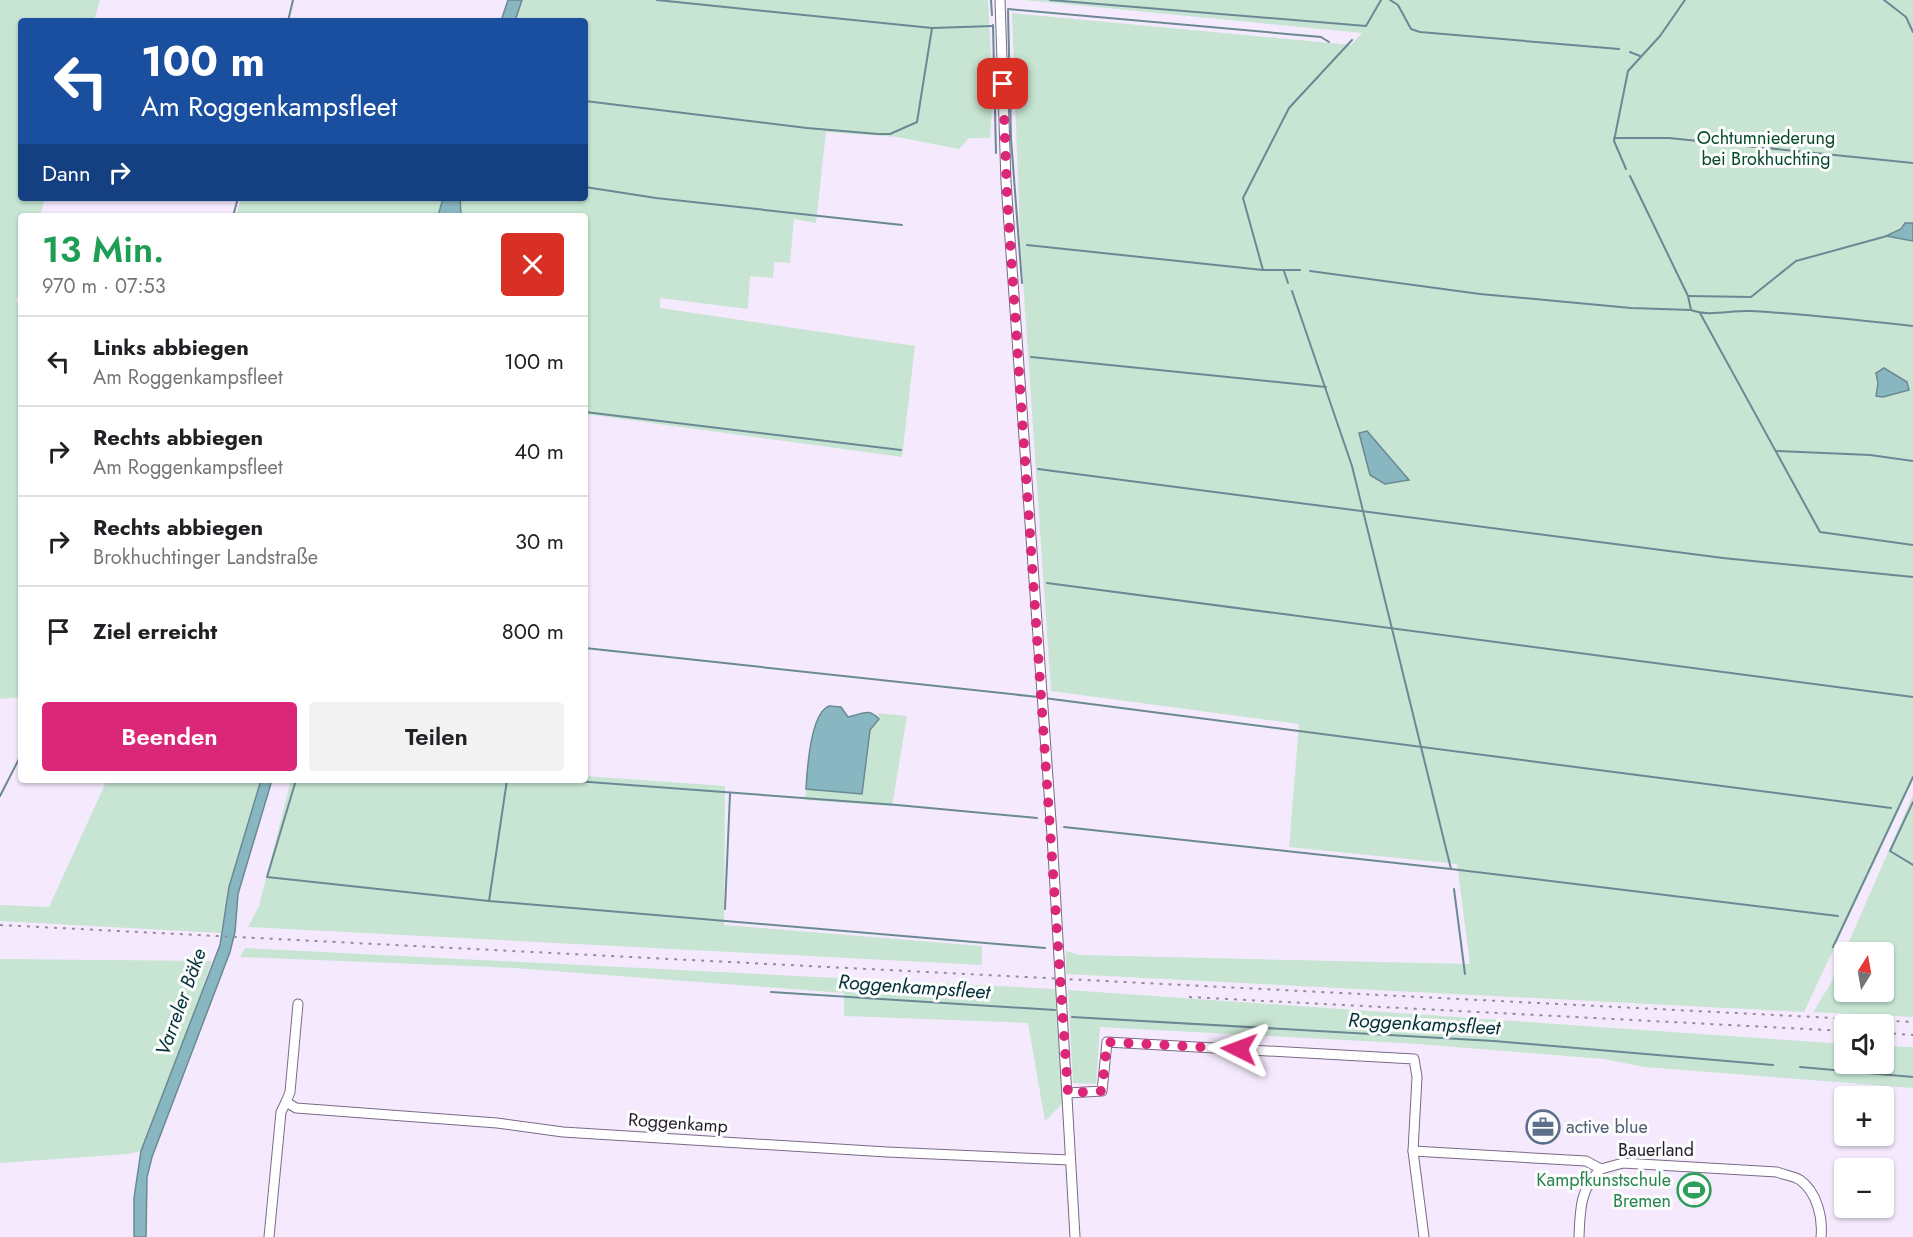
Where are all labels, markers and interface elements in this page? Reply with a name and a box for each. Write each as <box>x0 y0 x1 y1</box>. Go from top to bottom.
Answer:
text: 100 m <box>141 31 265 92</box>
icon: left <box>42 42 120 120</box>
pin <box>977 58 1028 109</box>
icon: arrive <box>986 67 1019 100</box>
text: Am Roggenkampsfleet <box>141 87 397 126</box>
park label: Ochtumniederung bei Brokhuchting <box>1697 125 1835 172</box>
icon: right <box>103 156 136 189</box>
text: Dann <box>42 157 91 189</box>
text: 13 Min. <box>42 223 164 275</box>
button: close <box>501 233 564 296</box>
text: 970 m · 07:53 <box>42 272 166 301</box>
text: Links abbiegen <box>93 331 249 363</box>
icon: left <box>42 345 75 378</box>
text: 100 m <box>504 345 564 377</box>
text: Am Roggenkampsfleet <box>93 363 283 392</box>
text: Rechts abbiegen <box>93 421 263 453</box>
icon: right <box>42 435 75 468</box>
text: 40 m <box>514 435 564 467</box>
text: Am Roggenkampsfleet <box>93 453 283 482</box>
text: Rechts abbiegen <box>93 511 263 543</box>
icon: right <box>42 525 75 558</box>
text: 30 m <box>515 525 564 557</box>
text: Brokhuchtinger Landstraße <box>93 543 318 572</box>
icon: arrive <box>42 615 75 648</box>
text: Ziel erreicht <box>93 615 217 647</box>
text: 800 m <box>502 615 564 647</box>
button: Beenden <box>42 702 297 771</box>
button: Teilen <box>309 702 564 771</box>
north arrow <box>1834 942 1894 1002</box>
map controls <box>1834 942 1894 1218</box>
water label: Varreler Bäke <box>148 944 214 1060</box>
water label: Roggenkampsfleet <box>837 967 992 1007</box>
water label: Roggenkampsfleet <box>1347 1006 1502 1043</box>
button: sound <box>1834 1014 1894 1074</box>
position arrow <box>1207 1017 1271 1081</box>
button: + <box>1834 1086 1894 1146</box>
street label: Roggenkamp <box>627 1107 729 1139</box>
office icon: active blue <box>1525 1109 1561 1145</box>
place label: active blue <box>1566 1114 1648 1140</box>
street label: Bauerland <box>1618 1137 1694 1163</box>
button: − <box>1834 1158 1894 1218</box>
place label: Kampfkunstschule Bremen <box>1536 1167 1671 1214</box>
sports icon: Kampfkunstschule Bremen <box>1676 1172 1712 1208</box>

